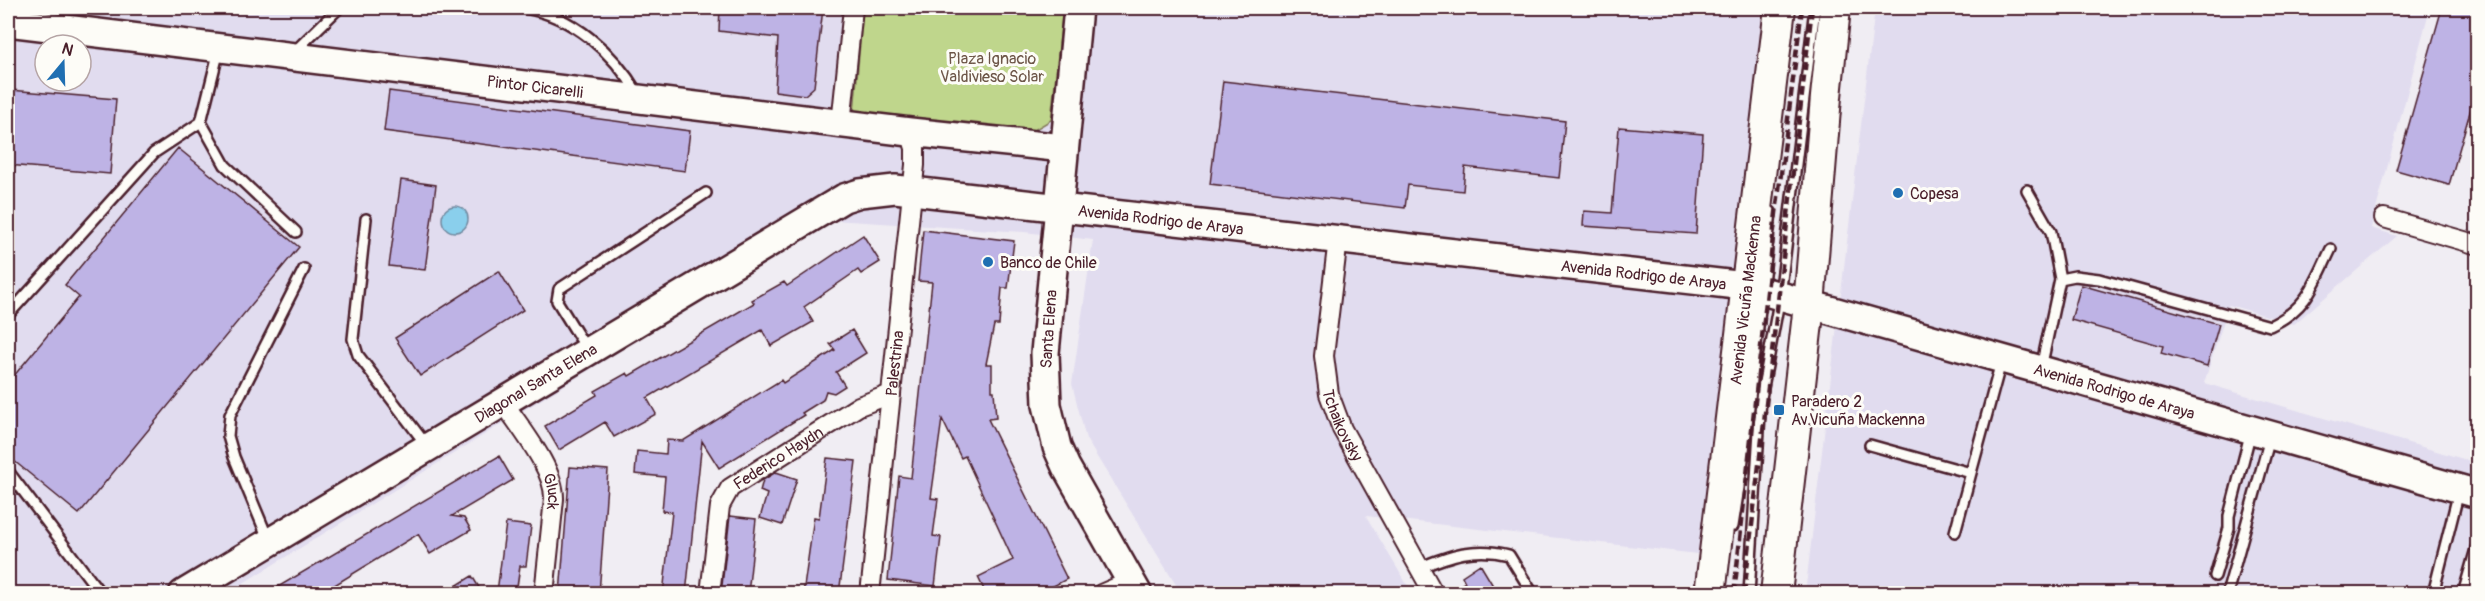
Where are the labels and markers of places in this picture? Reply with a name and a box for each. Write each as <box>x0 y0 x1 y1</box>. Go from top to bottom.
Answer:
place label: Copesa <box>1910 184 1959 204</box>
marker: Copesa <box>1891 186 1905 200</box>
place label: Banco de Chile <box>1000 253 1097 273</box>
marker: Banco de Chile <box>981 255 995 269</box>
place label: Paradero 2 Av.Vicuña Mackenna <box>1791 392 1925 430</box>
marker: Paradero 2 Av.Vicuña Mackenna <box>1772 403 1786 417</box>

